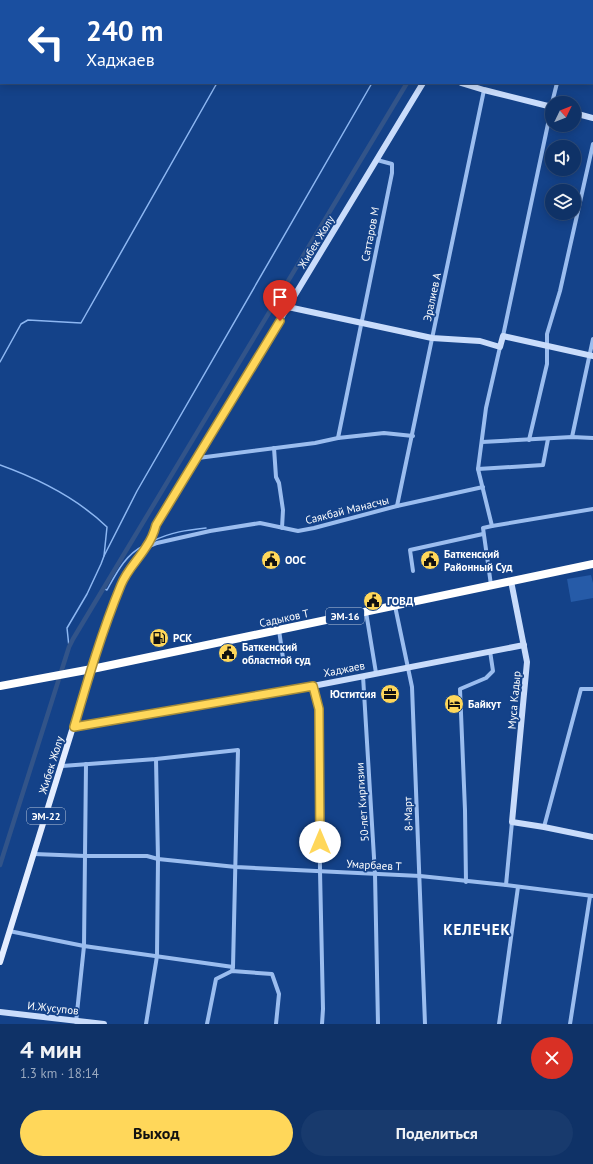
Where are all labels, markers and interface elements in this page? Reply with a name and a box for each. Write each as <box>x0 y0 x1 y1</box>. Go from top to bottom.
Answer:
text: 240 m <box>86 12 163 49</box>
icon: left <box>20 16 72 68</box>
text: Хаджаев <box>86 48 155 71</box>
north arrow <box>545 96 581 132</box>
map controls <box>545 96 581 220</box>
button: sound <box>545 140 581 176</box>
button: layers <box>545 184 581 220</box>
street label: Саттаров М <box>358 205 382 263</box>
street label: Жибек Жолу <box>294 212 338 272</box>
street label: Эралиев А <box>420 271 444 323</box>
pin <box>263 280 297 321</box>
icon: arrive <box>269 286 291 308</box>
street label: Саякбай Манасчы <box>304 493 390 527</box>
place label: Баткенский Районный Суд <box>444 547 513 574</box>
public building icon: ООС <box>260 549 282 571</box>
public building icon: Баткенский Районный Суд <box>419 549 441 571</box>
place label: ООС <box>285 553 306 567</box>
public building icon: ГОВД <box>362 590 384 612</box>
place label: ГОВД <box>387 594 414 608</box>
street label: Садыков Т <box>258 606 310 630</box>
road number: ЭМ-16 <box>326 608 364 624</box>
fuel station icon: РСК <box>148 627 170 649</box>
place label: РСК <box>173 631 192 645</box>
place label: Баткенский областной суд <box>242 640 311 667</box>
public building icon: Баткенский областной суд <box>217 642 239 664</box>
street label: Хаджаев <box>322 658 366 680</box>
street label: Муса Кадыр <box>504 670 524 730</box>
office icon: Юститсия <box>379 683 401 705</box>
place label: Юститсия <box>330 687 376 701</box>
hotel icon: Байкут <box>443 693 465 715</box>
place label: Байкут <box>468 697 501 711</box>
street label: Жибек Жолу <box>35 734 67 796</box>
street label: 50-лет Киргизии <box>352 762 372 842</box>
street label: 8-Март <box>400 796 416 831</box>
road number: ЭМ-22 <box>27 808 65 824</box>
position arrow <box>299 821 341 863</box>
street label: Умарбаев Т <box>346 857 402 873</box>
district label: КЕЛЕЧЕК <box>443 920 511 939</box>
street label: И.Жусупов <box>27 998 79 1018</box>
text: 4 мин <box>20 1034 82 1065</box>
button: close <box>531 1037 573 1079</box>
text: 1.3 km · 18:14 <box>20 1065 99 1082</box>
button: Выход <box>20 1110 293 1156</box>
button: Поделиться <box>301 1110 573 1156</box>

